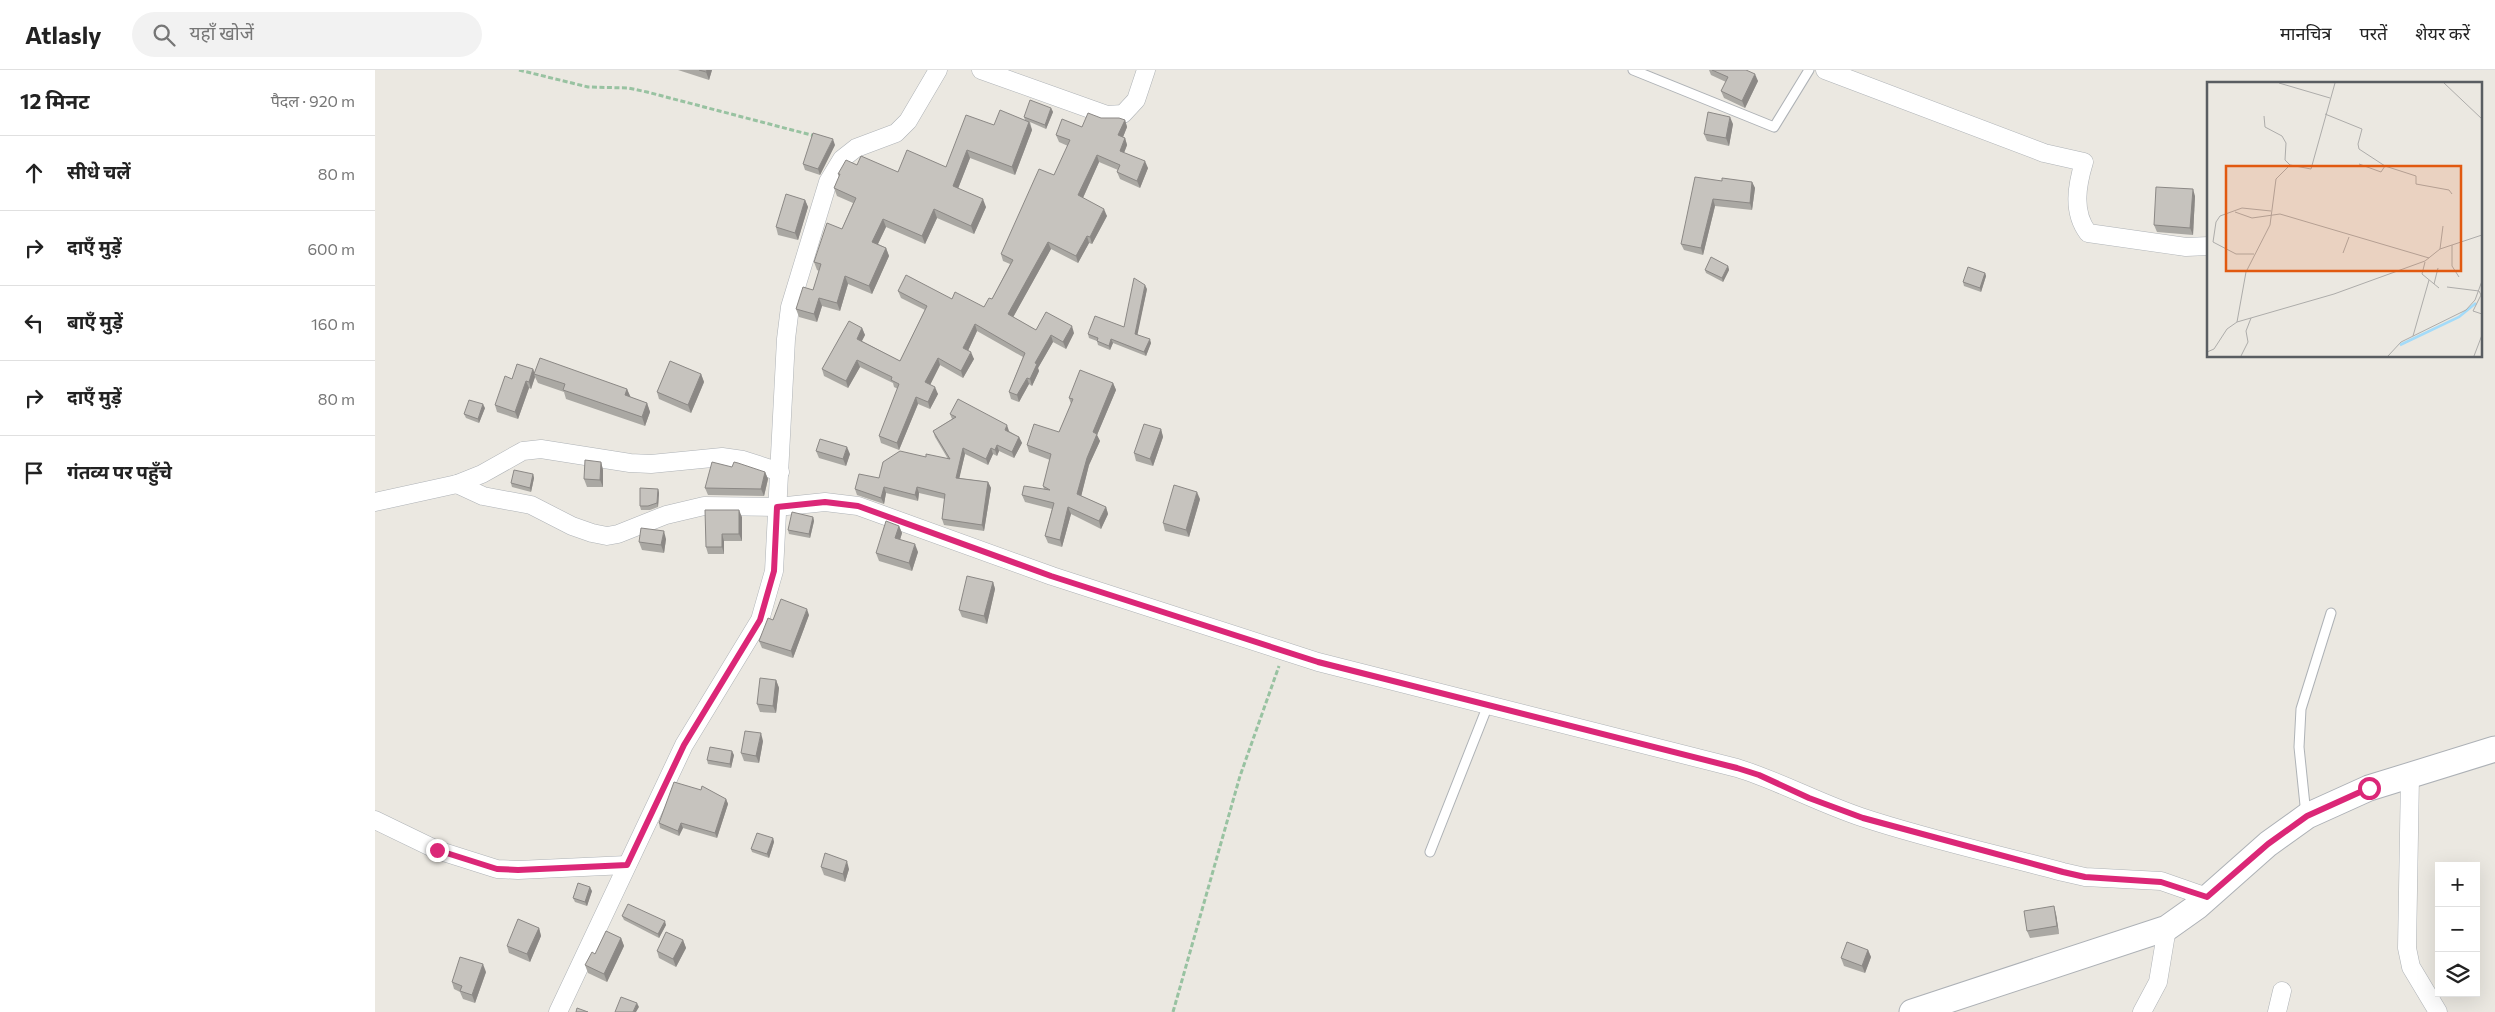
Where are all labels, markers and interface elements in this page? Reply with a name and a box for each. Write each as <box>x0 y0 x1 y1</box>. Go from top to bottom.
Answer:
search box <box>132 12 482 57</box>
text: Atlasly <box>25 20 102 49</box>
icon: search <box>150 21 178 49</box>
text: यहाँ खोजें <box>190 21 254 44</box>
text: मानचित्र <box>2280 22 2331 44</box>
text: परतें <box>2359 22 2387 44</box>
text: शेयर करें <box>2415 22 2470 44</box>
inset map <box>2207 82 2483 358</box>
text: 12 मिनट <box>20 88 90 113</box>
text: पैदल · 920 m <box>271 91 355 110</box>
icon: ahead <box>20 159 48 187</box>
text: सीधे चलें <box>67 160 131 183</box>
text: 80 m <box>318 164 355 183</box>
icon: right <box>20 234 48 262</box>
text: दाएँ मुड़ें <box>67 235 122 258</box>
text: 600 m <box>307 239 355 258</box>
icon: left <box>20 309 48 337</box>
text: बाएँ मुड़ें <box>67 310 123 333</box>
text: 160 m <box>311 314 355 333</box>
icon: right <box>20 384 48 412</box>
text: दाएँ मुड़ें <box>67 385 122 408</box>
text: 80 m <box>318 389 355 408</box>
icon: arrive <box>20 459 48 487</box>
text: गंतव्य पर पहुँचे <box>67 460 172 483</box>
route start <box>2358 777 2381 800</box>
route end <box>426 839 449 862</box>
map controls <box>2435 862 2480 997</box>
button: + <box>2435 862 2480 907</box>
button: − <box>2435 907 2480 952</box>
button: layers <box>2435 952 2480 997</box>

